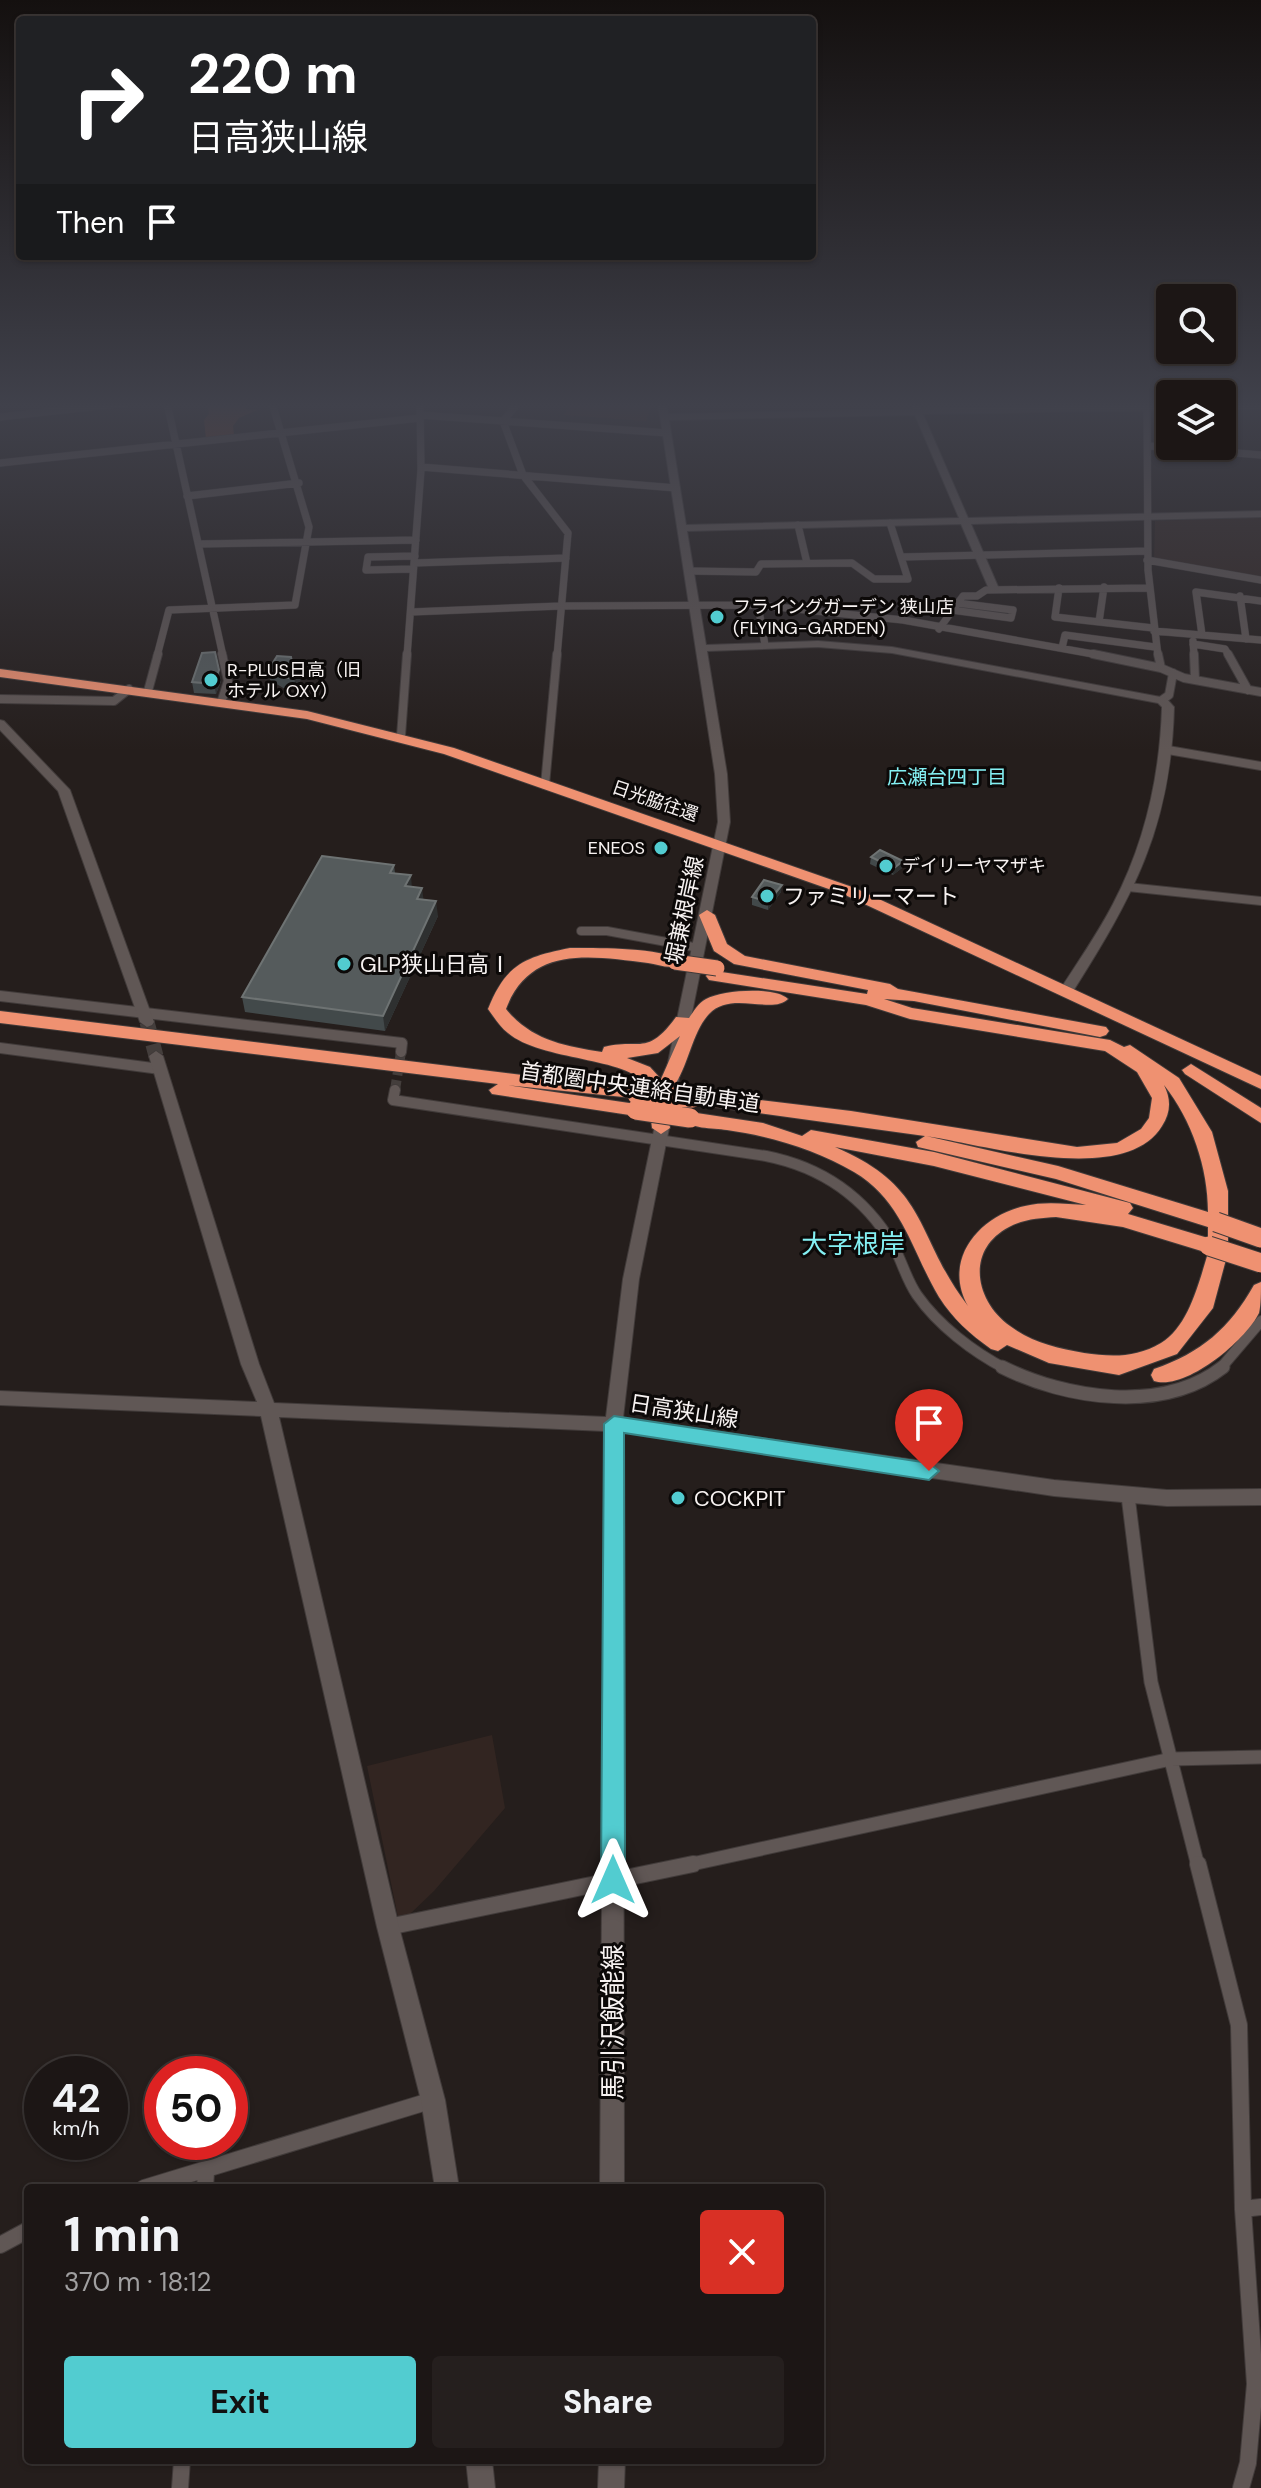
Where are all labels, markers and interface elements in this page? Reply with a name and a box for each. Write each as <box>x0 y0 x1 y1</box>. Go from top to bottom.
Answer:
text: 220 m <box>188 37 358 110</box>
icon: right <box>56 48 160 152</box>
text: 日高狭山線 <box>188 114 368 161</box>
icon: arrive <box>140 200 184 244</box>
text: Then <box>56 203 124 242</box>
map controls <box>1156 284 1236 460</box>
button: search <box>1156 284 1236 364</box>
button: layers <box>1156 380 1236 460</box>
place label: フライングガーデン 狭山店 (FLYING-GARDEN) <box>733 595 954 640</box>
marker: フライングガーデン 狭山店 (FLYING-GARDEN) <box>708 608 726 626</box>
place label: R-PLUS日高（旧 ホテル OXY） <box>227 658 361 703</box>
marker: R-PLUS日高（旧 ホテル OXY） <box>202 671 220 689</box>
district label: 広瀬台四丁目 <box>887 764 1007 790</box>
street label: 日光脇往還 <box>609 775 701 827</box>
place label: ENEOS <box>588 836 645 860</box>
marker: ENEOS <box>652 839 670 857</box>
street label: 堀兼根岸線 <box>659 853 710 967</box>
place label: デイリーヤマザキ <box>902 854 1046 878</box>
marker: デイリーヤマザキ <box>877 857 895 875</box>
place label: ファミリーマート <box>783 882 959 911</box>
marker: ファミリーマート <box>758 887 776 905</box>
place label: GLP狭山日高Ⅰ <box>360 950 511 979</box>
marker: GLP狭山日高Ⅰ <box>335 955 353 973</box>
street label: 首都圏中央連絡自動車道 <box>518 1056 762 1119</box>
district label: 大字根岸 <box>801 1227 905 1261</box>
street label: 日高狭山線 <box>627 1389 741 1434</box>
pin <box>895 1389 963 1471</box>
icon: arrive <box>907 1401 951 1445</box>
place label: COCKPIT <box>694 1484 786 1513</box>
marker: COCKPIT <box>669 1489 687 1507</box>
position arrow <box>571 1838 655 1922</box>
street label: 馬引沢飯能線 <box>596 1944 630 2100</box>
speed limit sign: 50 <box>144 2056 248 2160</box>
text: 42 <box>51 2072 101 2124</box>
text: km/h <box>52 2115 100 2141</box>
text: 1 min <box>64 2203 181 2266</box>
button: close <box>700 2210 784 2294</box>
text: 370 m · 18:12 <box>64 2265 212 2299</box>
button: Exit <box>64 2356 416 2448</box>
button: Share <box>432 2356 784 2448</box>

